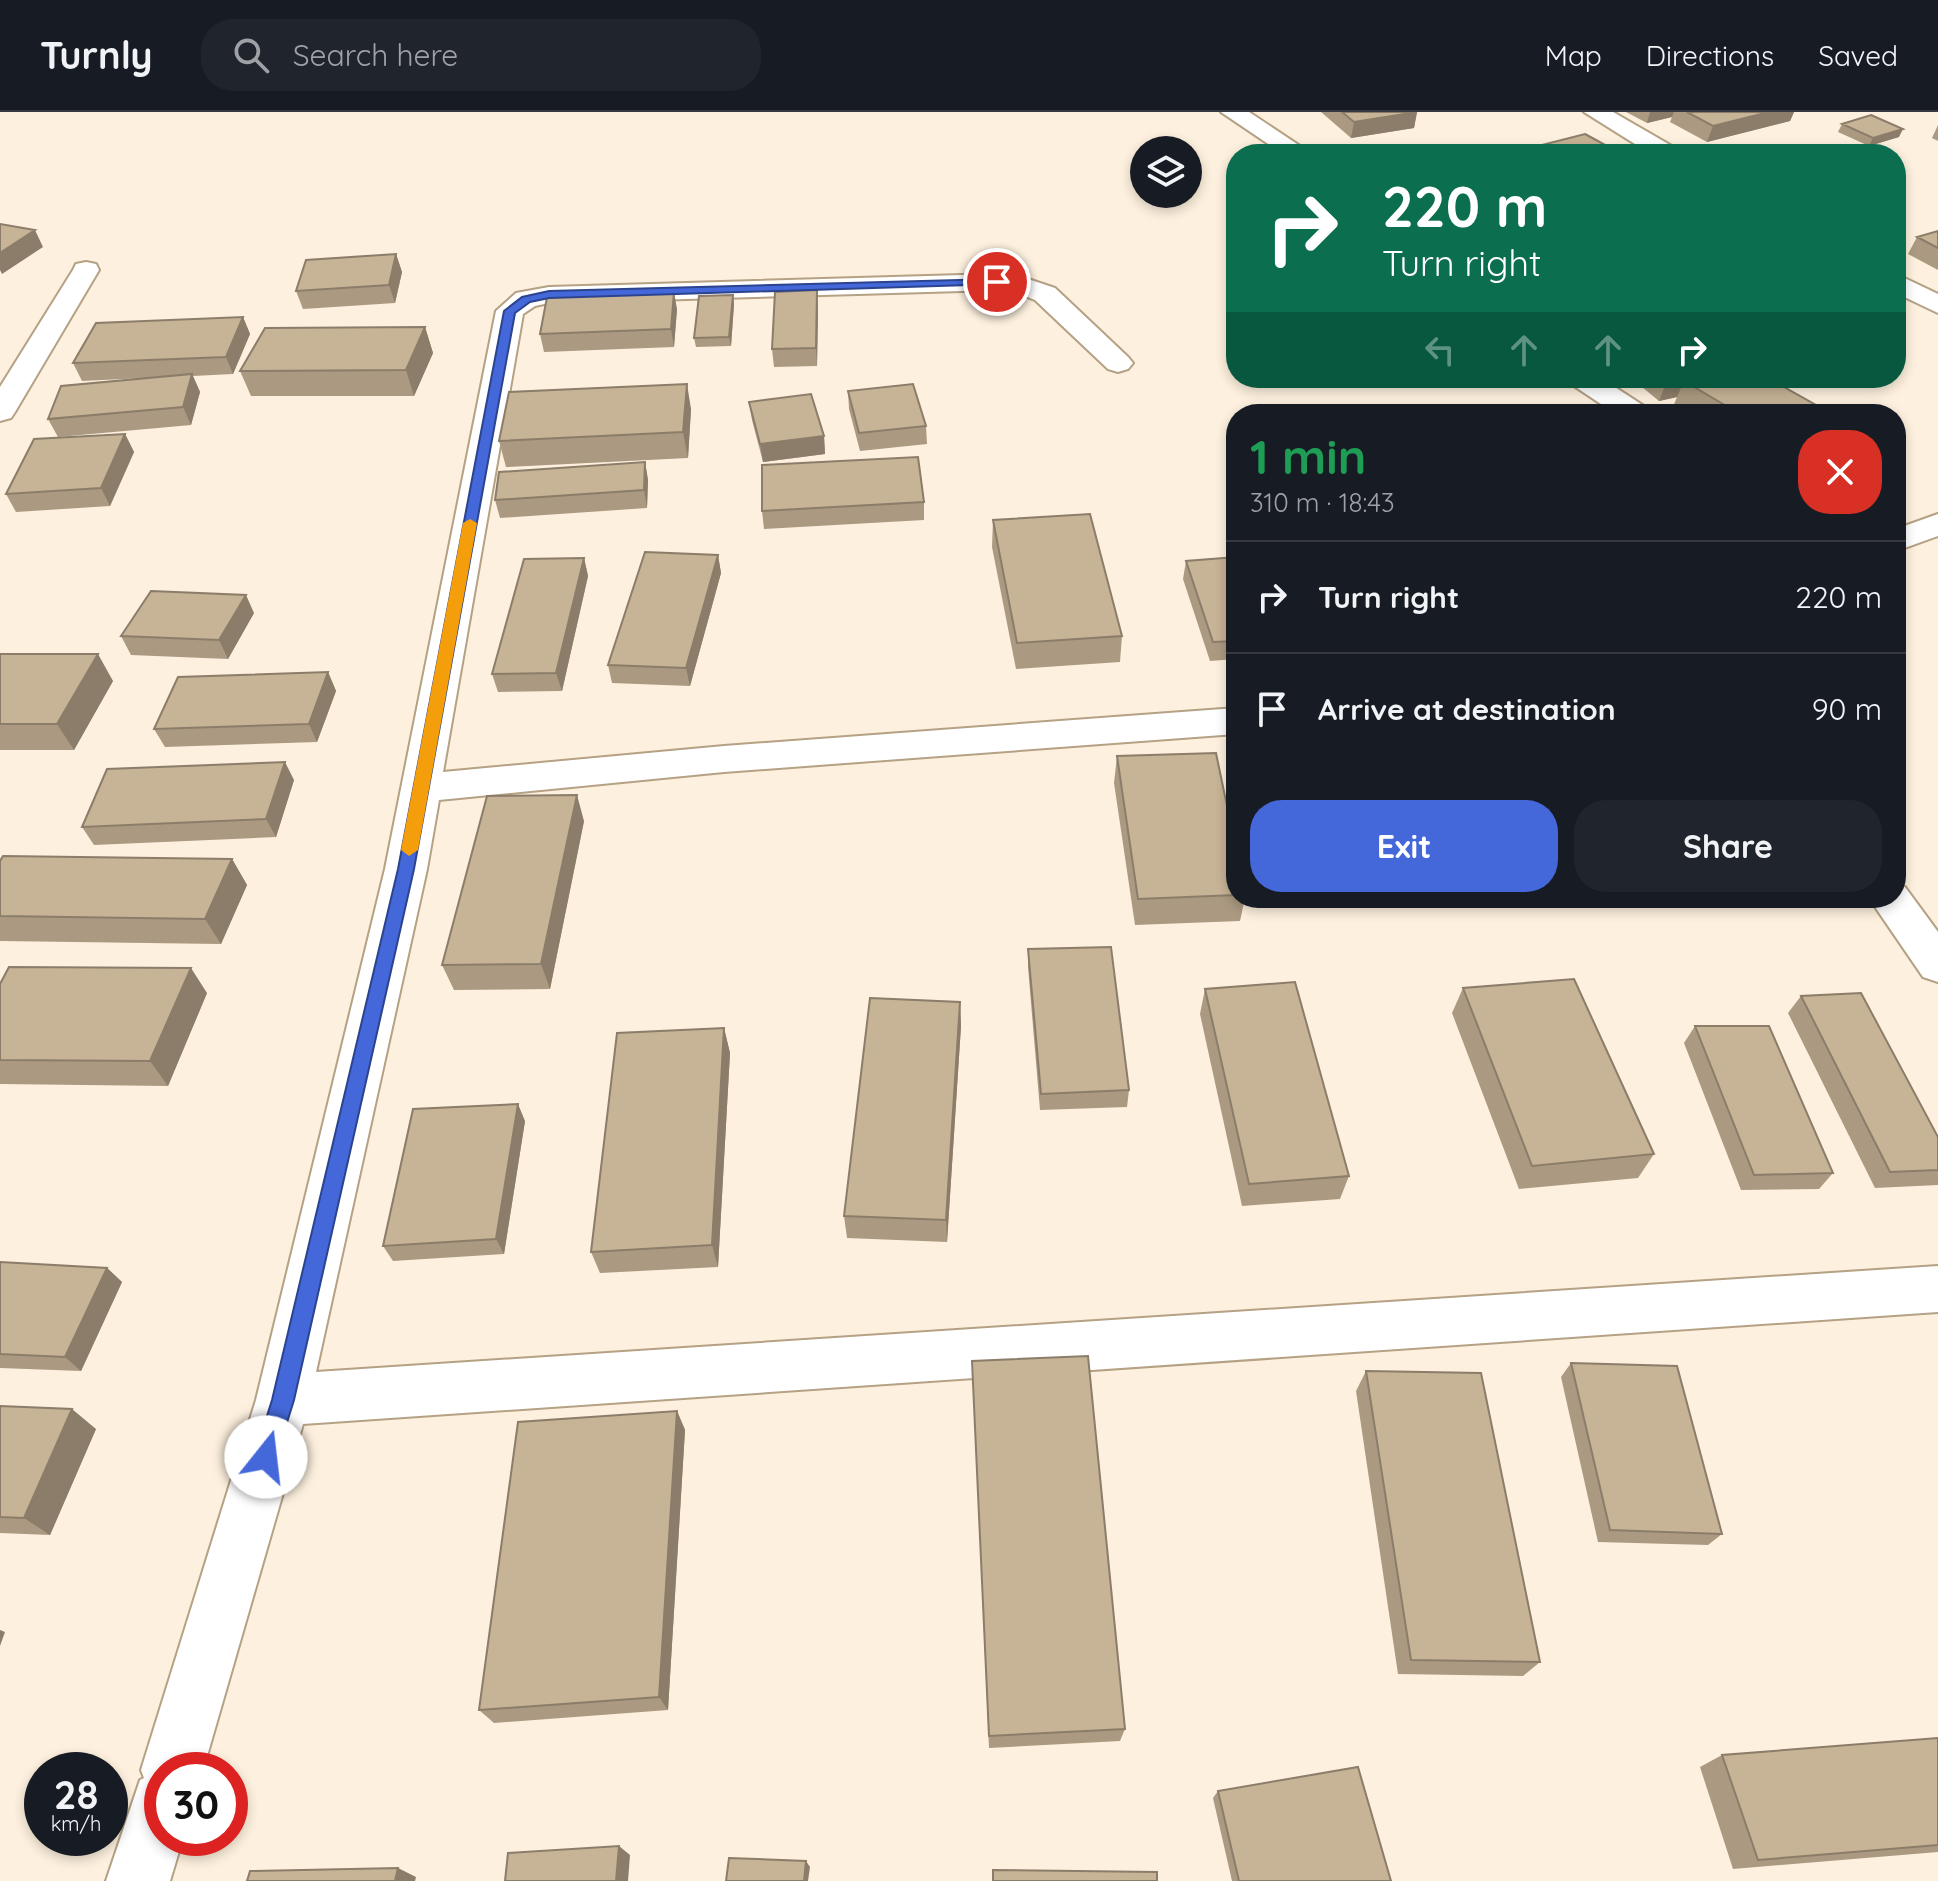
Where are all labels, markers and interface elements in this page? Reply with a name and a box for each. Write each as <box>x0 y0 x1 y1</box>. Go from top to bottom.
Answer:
search box <box>201 19 761 91</box>
text: Turnly <box>40 31 153 79</box>
icon: search <box>229 33 273 77</box>
text: Search here <box>293 36 458 74</box>
text: Map <box>1545 38 1602 73</box>
text: Directions <box>1646 38 1774 73</box>
text: Saved <box>1818 38 1898 73</box>
map controls <box>1130 136 1202 208</box>
button: layers <box>1130 136 1202 208</box>
text: 220 m <box>1382 171 1547 241</box>
icon: right <box>1250 176 1354 280</box>
text: Turn right <box>1382 240 1541 285</box>
pin <box>963 248 1031 316</box>
icon: arrive <box>975 260 1019 304</box>
icon: left <box>1418 328 1462 372</box>
icon: ahead <box>1502 328 1546 372</box>
icon: ahead <box>1586 328 1630 372</box>
icon: right <box>1670 328 1714 372</box>
text: 1 min <box>1250 426 1366 486</box>
button: close <box>1798 430 1882 514</box>
text: 310 m · 18:43 <box>1250 486 1395 519</box>
icon: right <box>1250 575 1294 619</box>
text: Turn right <box>1318 578 1459 616</box>
text: 220 m <box>1795 578 1882 616</box>
icon: arrive <box>1250 687 1294 731</box>
text: Arrive at destination <box>1318 690 1616 728</box>
text: 90 m <box>1812 690 1882 728</box>
button: Exit <box>1250 800 1558 892</box>
button: Share <box>1574 800 1882 892</box>
position arrow <box>224 1415 308 1499</box>
speed limit sign: 30 <box>144 1752 248 1856</box>
text: 28 <box>54 1769 98 1819</box>
text: km/h <box>51 1811 101 1836</box>

